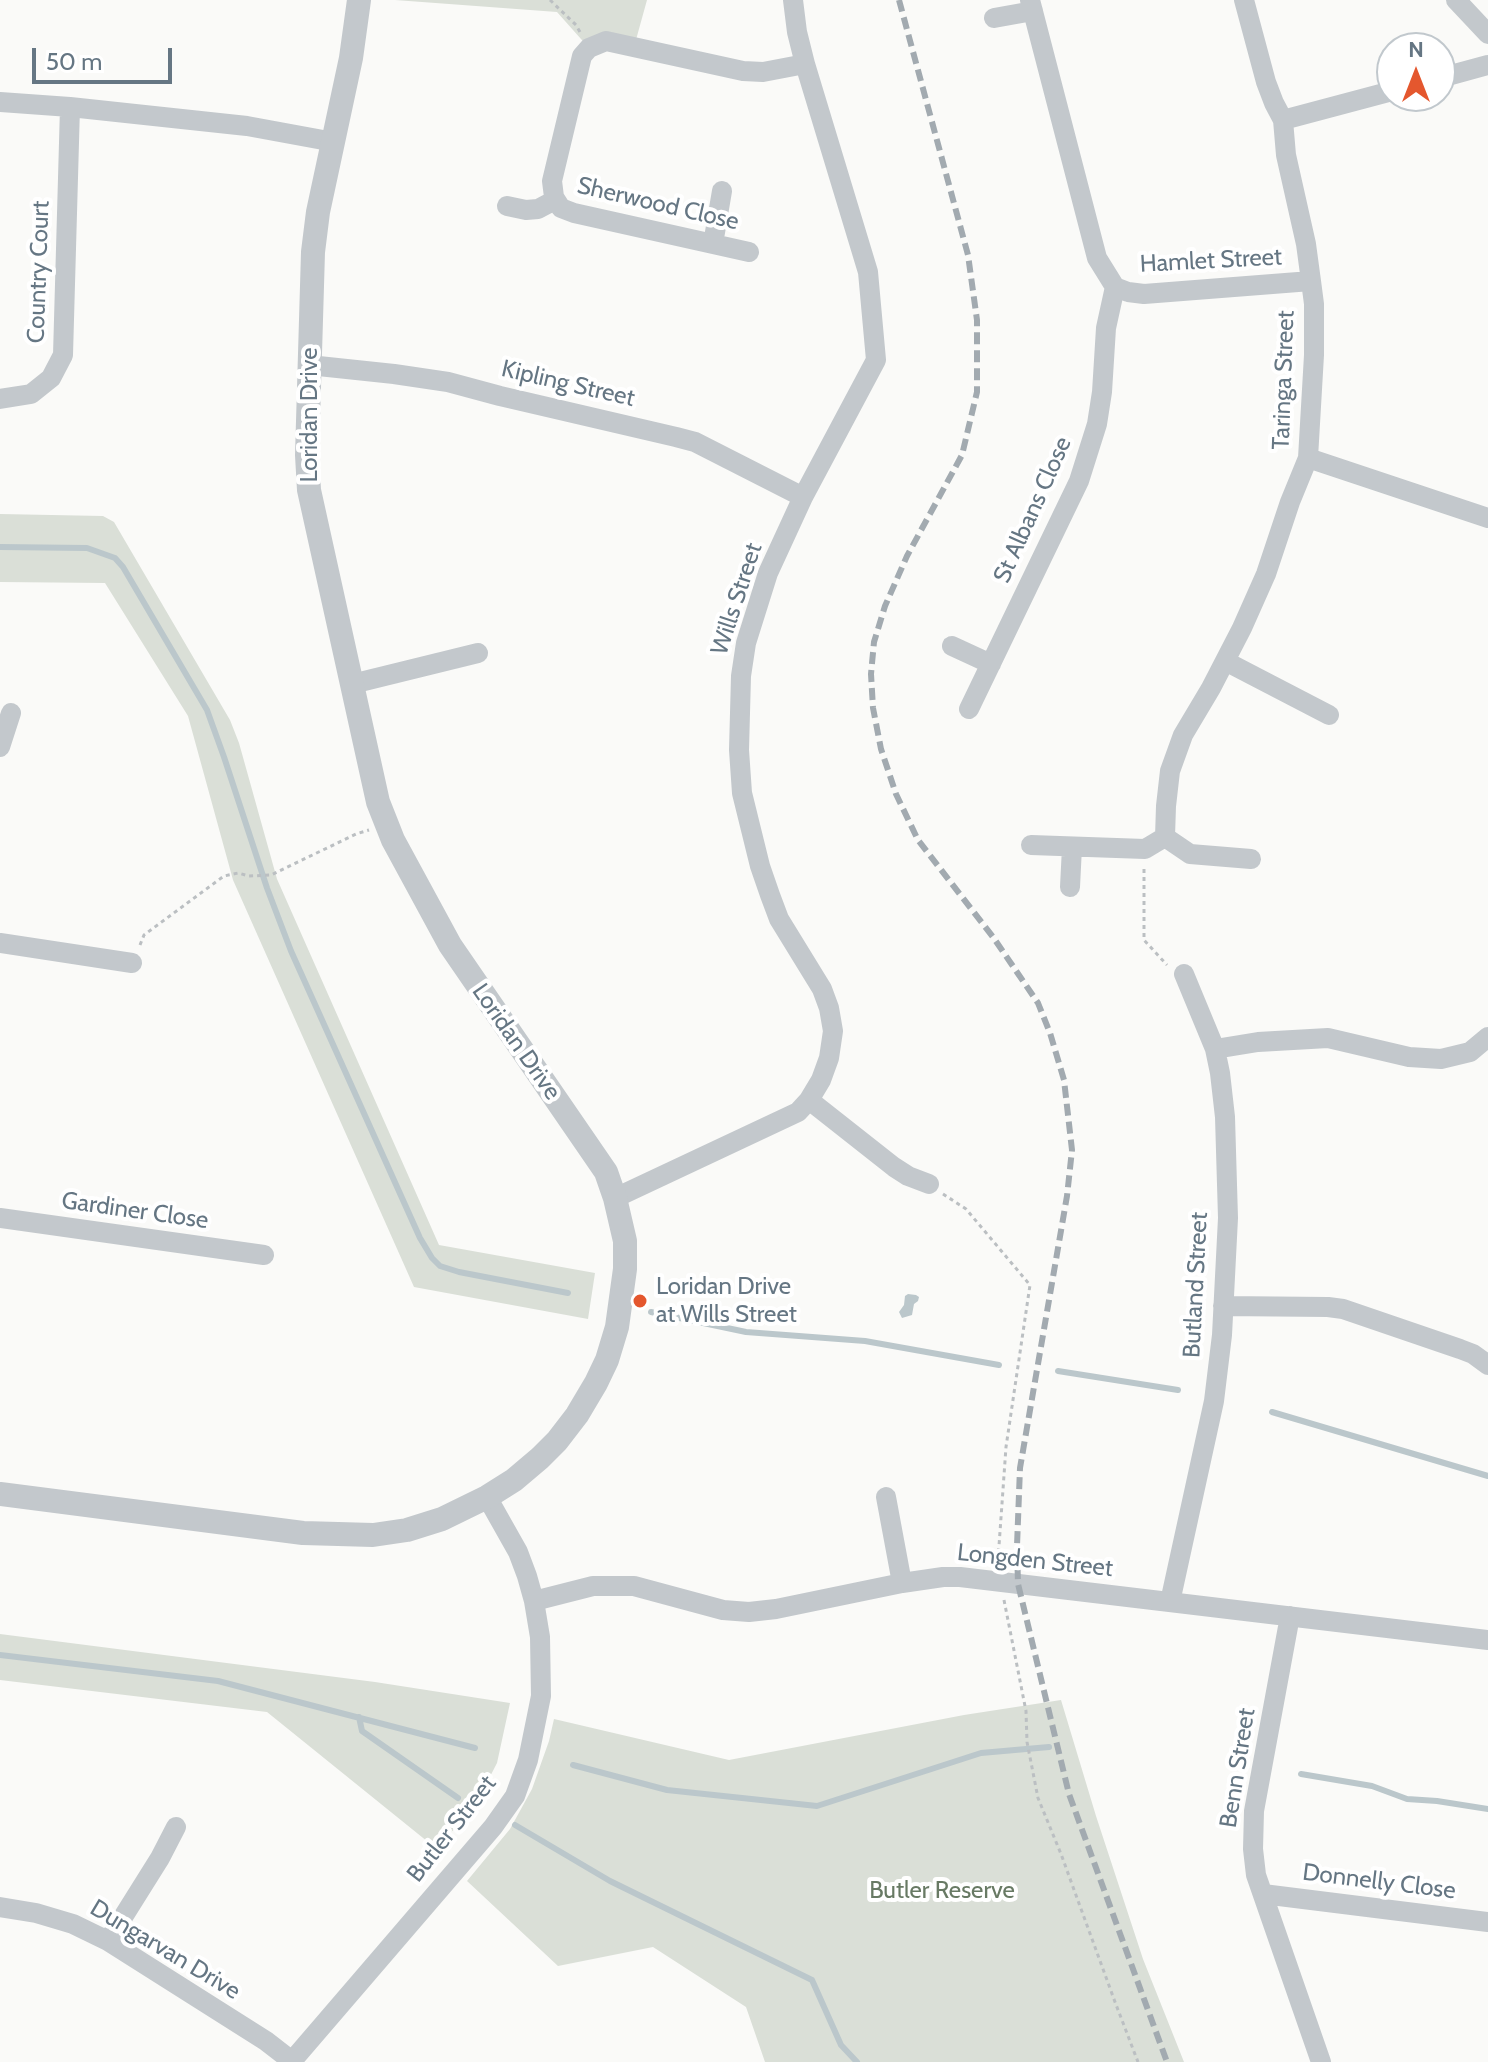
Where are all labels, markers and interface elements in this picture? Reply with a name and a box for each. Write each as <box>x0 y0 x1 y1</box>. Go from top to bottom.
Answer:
scale bar <box>36 32 176 82</box>
north arrow <box>1376 32 1456 112</box>
text: N <box>1408 36 1424 63</box>
text: 50 m <box>46 47 102 76</box>
street label: Sherwood Close <box>574 171 742 237</box>
street label: Country Court <box>22 200 56 344</box>
street label: Hamlet Street <box>1139 243 1283 279</box>
street label: Taringa Street <box>1267 310 1301 450</box>
street label: Loridan Drive <box>296 347 324 483</box>
street label: Kipling Street <box>499 355 637 413</box>
street label: St Albans Close <box>988 433 1078 587</box>
street label: Wills Street <box>705 539 769 659</box>
street label: Loridan Drive <box>465 978 567 1106</box>
street label: Gardiner Close <box>60 1186 210 1236</box>
street label: Butland Street <box>1178 1211 1214 1359</box>
place label: Loridan Drive at Wills Street <box>656 1273 797 1329</box>
marker: Loridan Drive at Wills Street <box>631 1292 649 1310</box>
street label: Longden Street <box>956 1539 1114 1583</box>
street label: Benn Street <box>1214 1706 1262 1830</box>
street label: Butler Street <box>401 1770 503 1888</box>
street label: Donnelly Close <box>1301 1858 1457 1906</box>
park label: Butler Reserve <box>869 1877 1015 1905</box>
street label: Dungarvan Drive <box>85 1894 245 2006</box>

